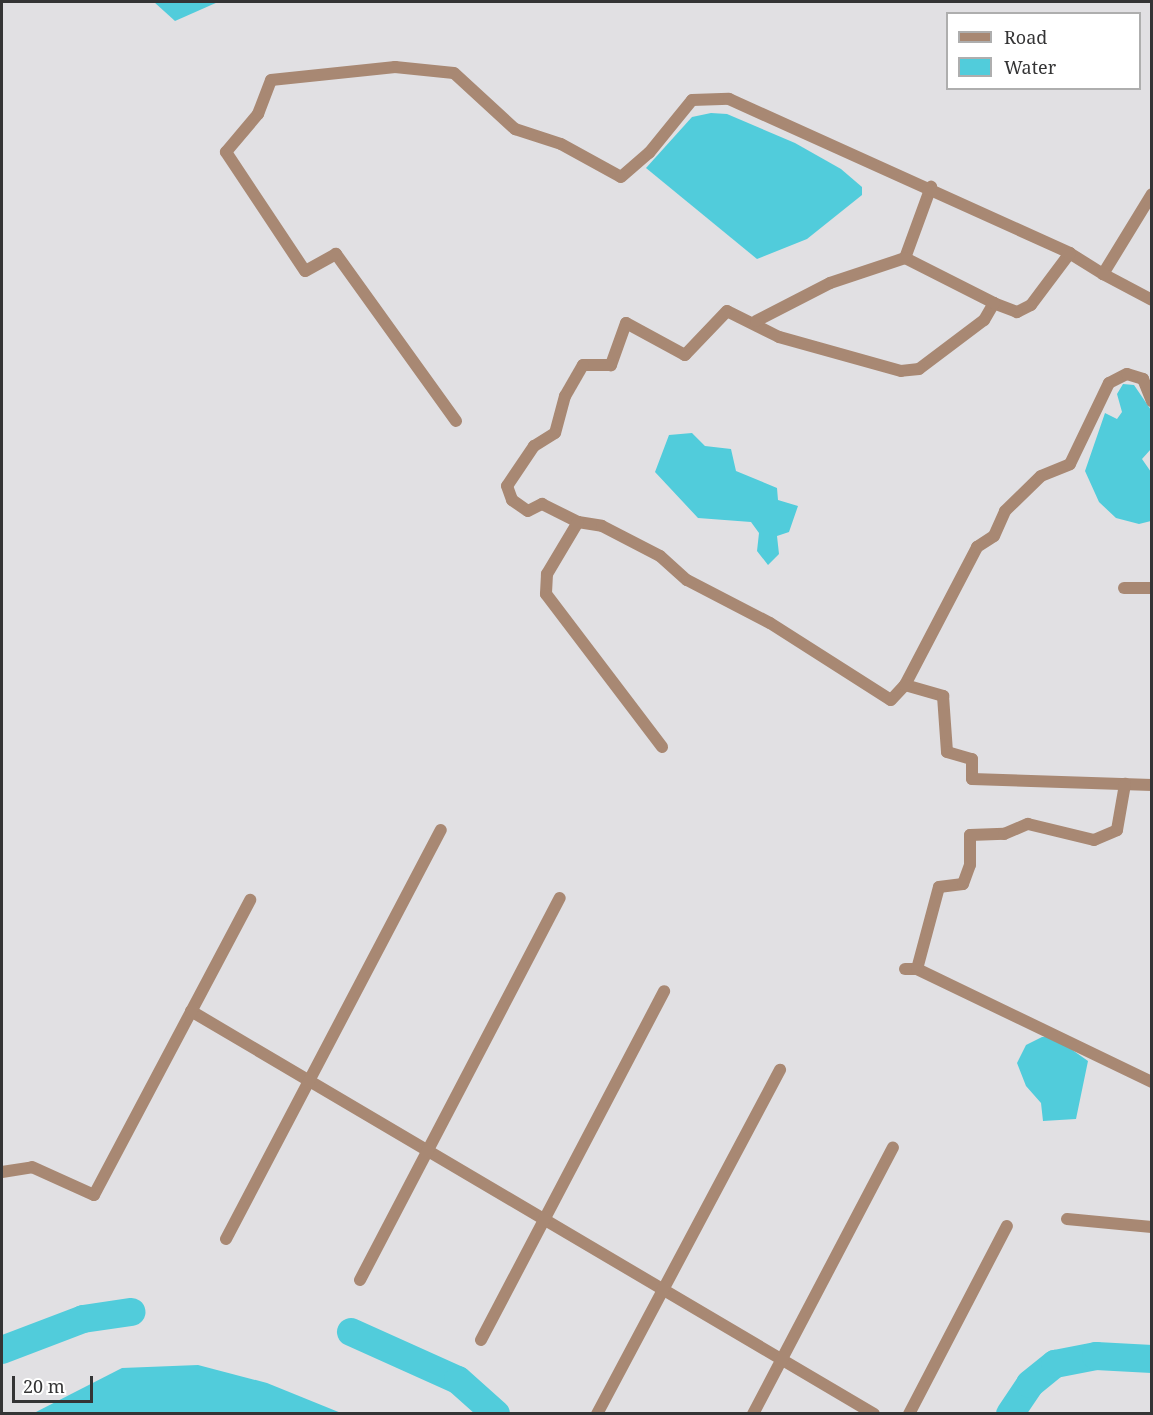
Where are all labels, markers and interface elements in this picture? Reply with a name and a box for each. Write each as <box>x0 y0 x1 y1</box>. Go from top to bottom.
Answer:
legend <box>946 12 1141 90</box>
text: Road <box>1004 25 1047 49</box>
text: Water <box>1004 55 1056 79</box>
scale bar <box>15 1364 96 1402</box>
text: 20 m <box>23 1374 65 1398</box>

